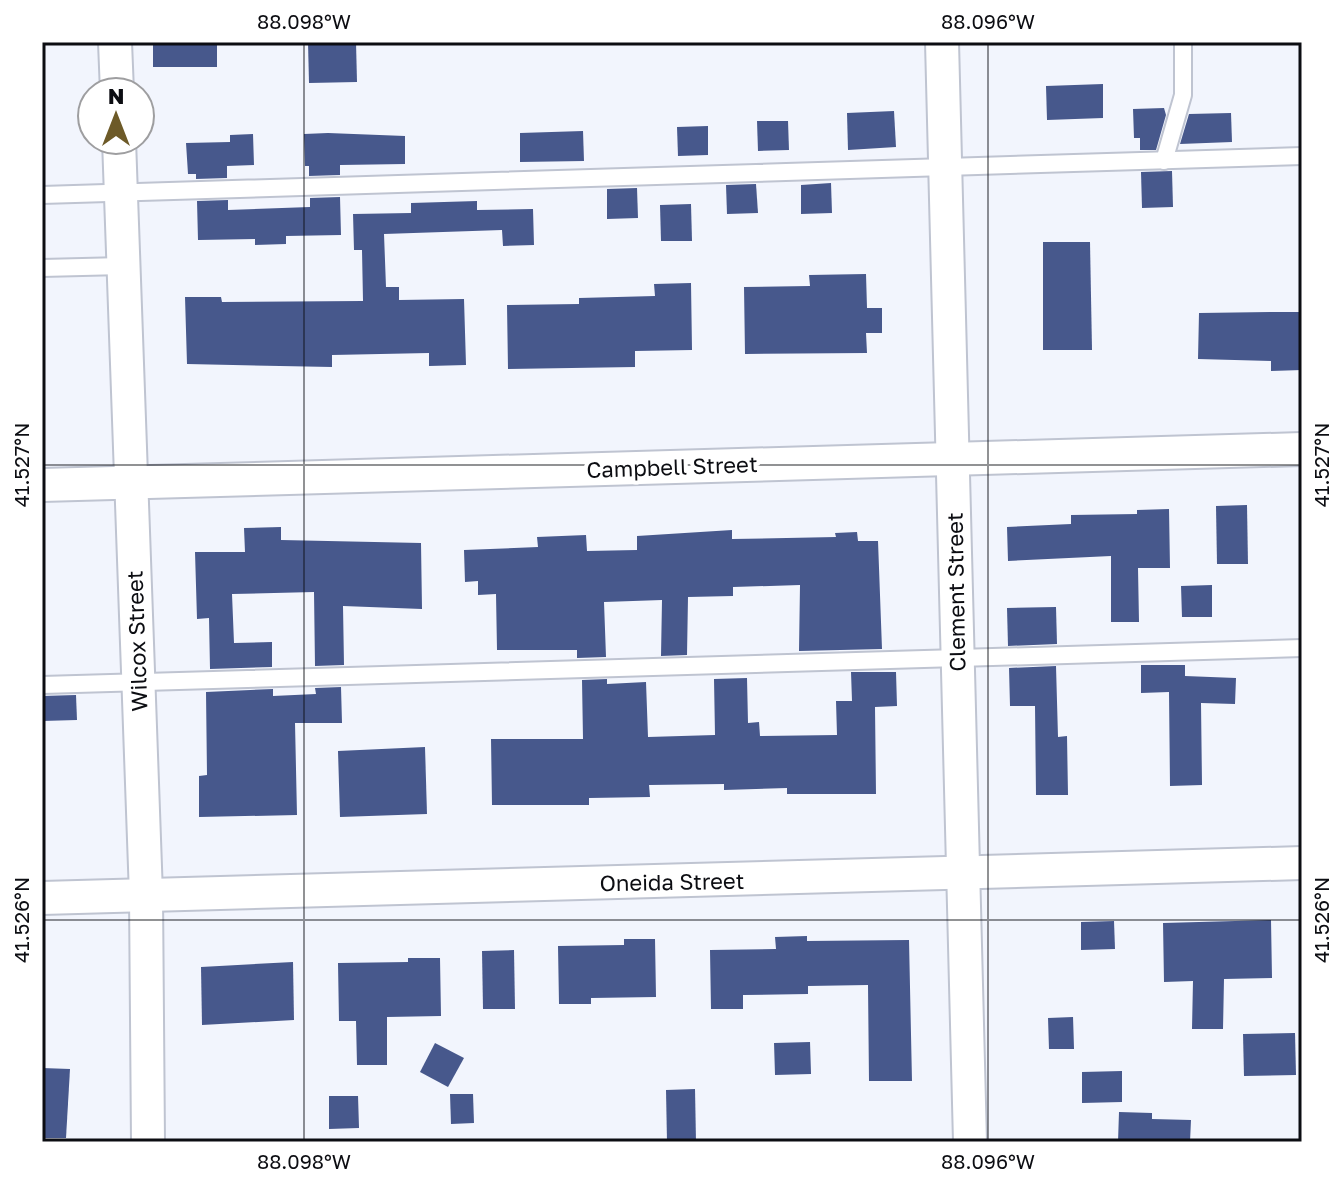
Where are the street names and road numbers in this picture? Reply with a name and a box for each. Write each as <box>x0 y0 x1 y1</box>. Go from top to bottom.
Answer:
street label: Campbell Street <box>586 450 758 483</box>
street label: Clement Street <box>941 512 970 672</box>
street label: Wilcox Street <box>121 570 152 712</box>
street label: Oneida Street <box>599 867 745 896</box>

